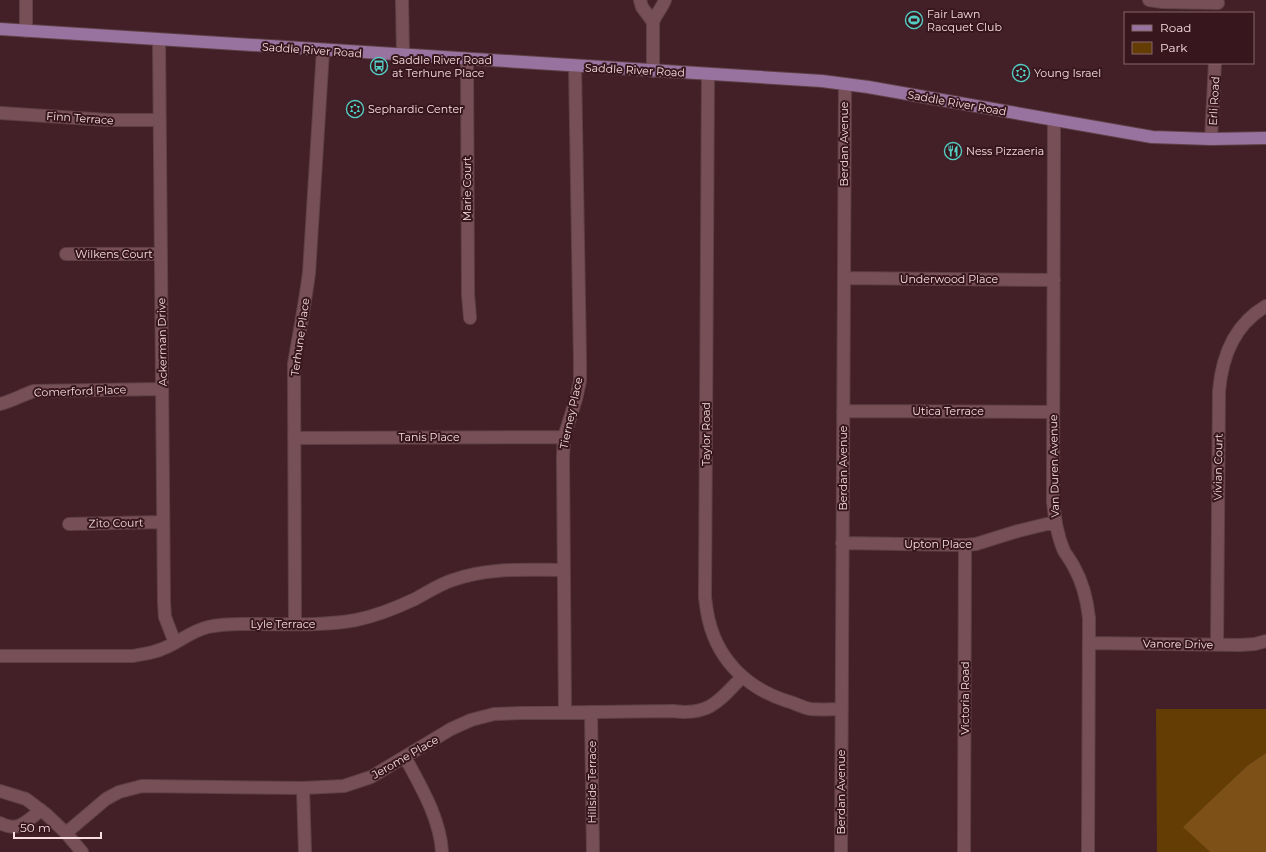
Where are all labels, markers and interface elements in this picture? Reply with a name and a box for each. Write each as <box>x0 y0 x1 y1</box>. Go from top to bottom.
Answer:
place label: Fair Lawn Racquet Club <box>927 7 1002 34</box>
sports icon: Fair Lawn Racquet Club <box>904 10 924 30</box>
legend <box>1124 12 1254 64</box>
text: Road <box>1160 20 1191 35</box>
street label: Saddle River Road <box>262 40 362 60</box>
text: Park <box>1160 40 1188 55</box>
place label: Saddle River Road at Terhune Place <box>392 53 492 80</box>
bus stop icon: Saddle River Road at Terhune Place <box>369 56 389 76</box>
street label: Saddle River Road <box>585 60 685 80</box>
synagogue icon: Young Israel <box>1011 63 1031 83</box>
place label: Young Israel <box>1034 66 1101 80</box>
street label: Erli Road <box>1206 76 1222 126</box>
street label: Saddle River Road <box>907 87 1007 119</box>
synagogue icon: Sephardic Center <box>345 99 365 119</box>
street label: Berdan Avenue <box>837 101 851 187</box>
place label: Sephardic Center <box>368 102 464 116</box>
street label: Finn Terrace <box>46 109 115 127</box>
restaurant icon: Ness Pizzaeria <box>943 141 963 161</box>
place label: Ness Pizzaeria <box>966 144 1044 158</box>
street label: Marie Court <box>460 156 474 221</box>
street label: Wilkens Court <box>75 247 153 261</box>
street label: Underwood Place <box>900 272 999 286</box>
street label: Ackerman Drive <box>154 297 170 386</box>
street label: Terhune Place <box>288 297 312 377</box>
street label: Tierney Place <box>557 375 586 450</box>
street label: Comerford Place <box>34 382 127 400</box>
street label: Taylor Road <box>699 402 713 466</box>
street label: Utica Terrace <box>912 404 984 418</box>
street label: Van Duren Avenue <box>1046 414 1062 518</box>
street label: Berdan Avenue <box>836 425 850 511</box>
street label: Tanis Place <box>398 430 460 444</box>
street label: Vivian Court <box>1210 433 1226 501</box>
street label: Zito Court <box>88 516 144 530</box>
street label: Upton Place <box>904 537 972 551</box>
street label: Lyle Terrace <box>251 617 316 631</box>
street label: Vanore Drive <box>1143 636 1214 652</box>
street label: Victoria Road <box>958 661 972 735</box>
street label: Jerome Place <box>368 732 441 782</box>
street label: Hillside Terrace <box>585 740 599 824</box>
street label: Berdan Avenue <box>834 749 848 835</box>
scale bar <box>14 814 101 840</box>
text: 50 m <box>20 820 51 835</box>

